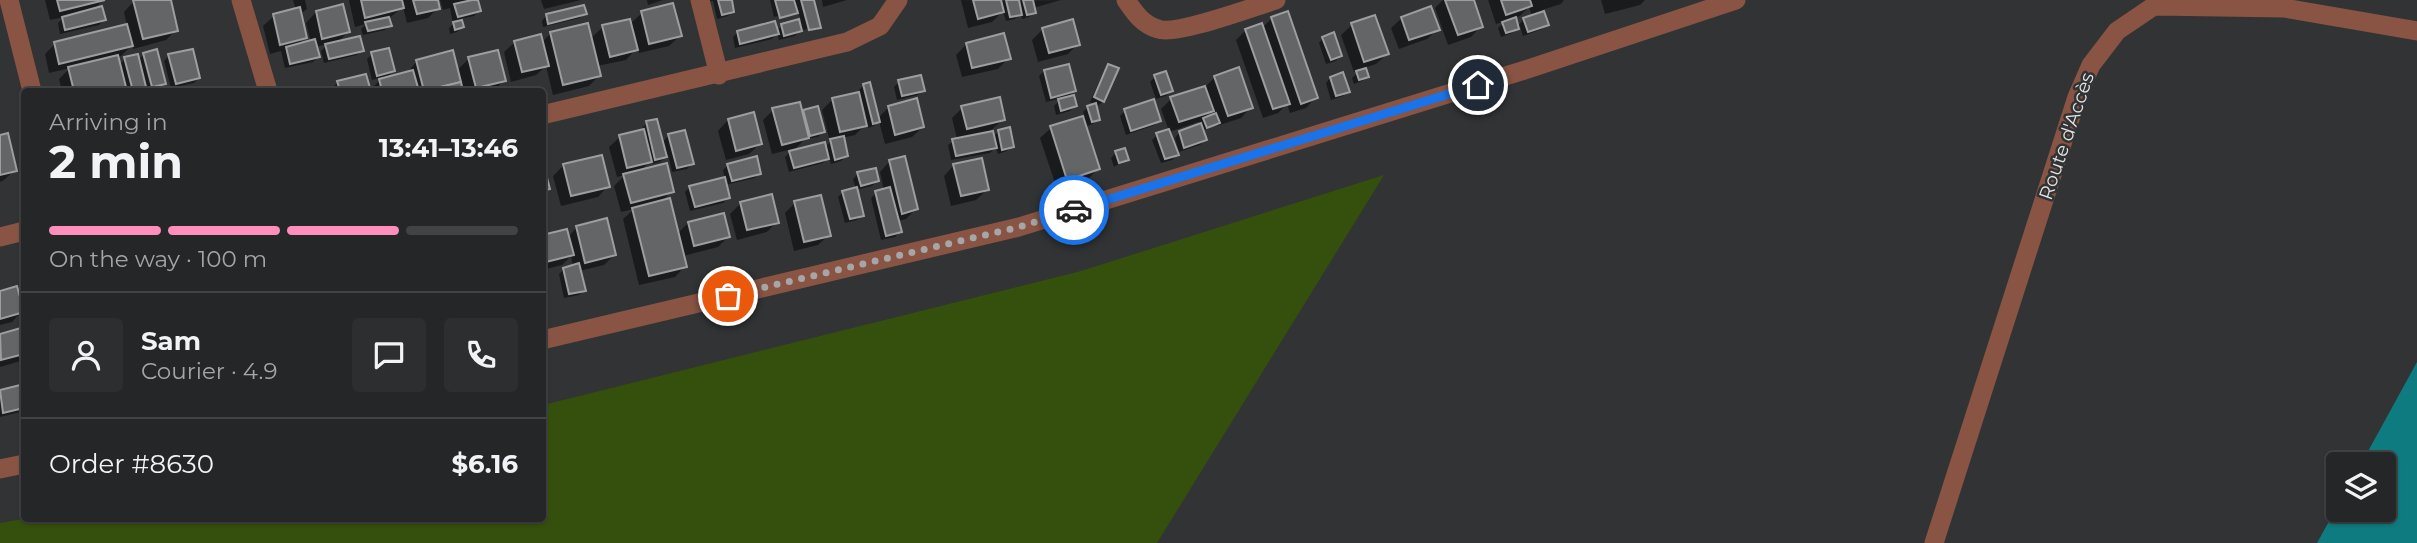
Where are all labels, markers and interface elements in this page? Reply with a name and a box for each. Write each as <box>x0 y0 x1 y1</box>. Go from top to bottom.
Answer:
pin <box>1448 55 1508 115</box>
icon: home <box>1459 66 1497 104</box>
street label: Route d'Accès <box>2034 69 2099 203</box>
text: Arriving in <box>49 108 168 136</box>
text: 13:41–13:46 <box>379 132 518 164</box>
text: 2 min <box>49 133 183 190</box>
courier <box>1039 175 1109 245</box>
icon: car <box>1055 191 1093 229</box>
text: On the way · 100 m <box>49 245 267 273</box>
pin <box>698 266 758 326</box>
icon: bag <box>709 277 747 315</box>
button: person <box>49 318 123 392</box>
button: chat <box>352 318 426 392</box>
button: phone <box>444 318 518 392</box>
text: Sam <box>141 325 201 357</box>
text: Courier · 4.9 <box>141 357 277 385</box>
text: Order #8630 <box>49 448 214 480</box>
text: $6.16 <box>451 448 518 480</box>
map controls <box>2326 452 2396 522</box>
button: layers <box>2326 452 2396 522</box>

